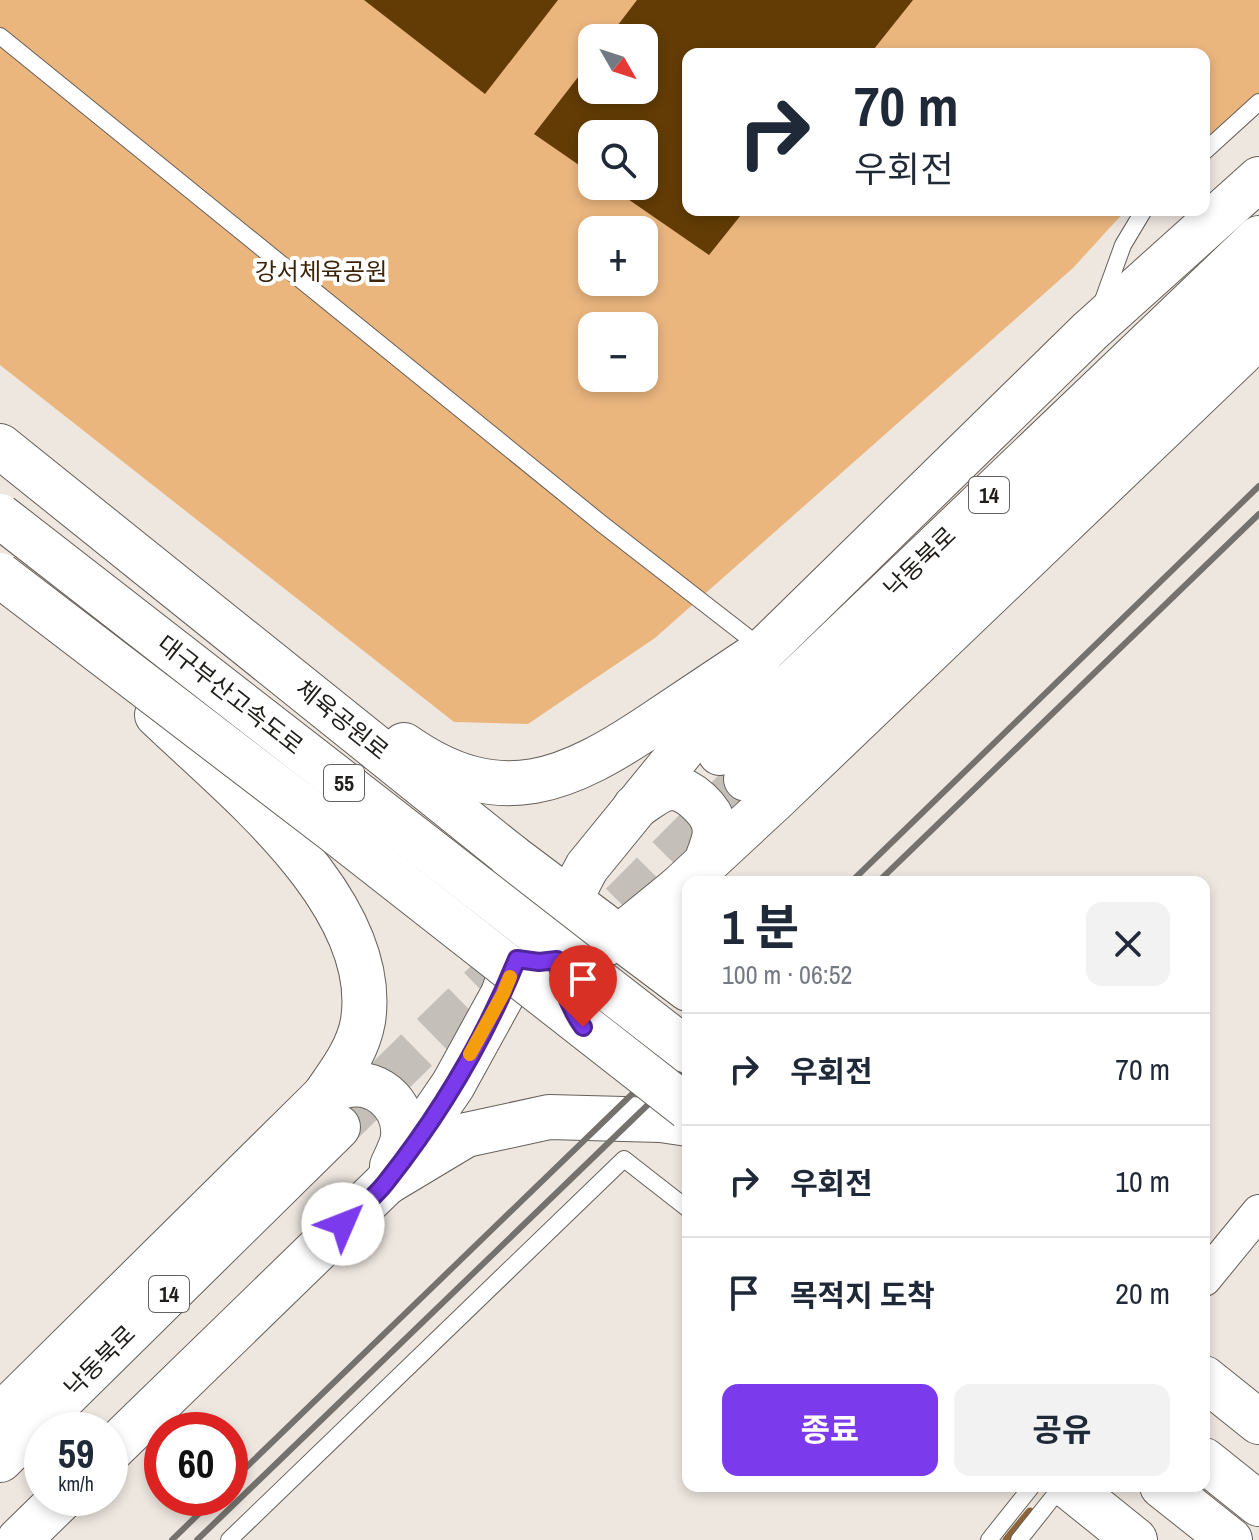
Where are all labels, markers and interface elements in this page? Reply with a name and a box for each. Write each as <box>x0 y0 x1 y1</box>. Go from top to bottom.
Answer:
north arrow <box>578 24 658 104</box>
map controls <box>578 24 658 392</box>
text: 70 m <box>854 68 959 143</box>
icon: right <box>722 80 826 184</box>
button: search <box>578 120 658 200</box>
text: 우회전 <box>854 145 953 193</box>
button: + <box>578 216 658 296</box>
park label: 강서체육공원 <box>255 255 387 287</box>
button: − <box>578 312 658 392</box>
road number: 14 <box>969 477 1009 513</box>
street label: 낙동북로 <box>876 519 962 603</box>
street label: 대구부산고속도로 <box>151 627 310 761</box>
street label: 체육공원로 <box>290 672 396 766</box>
road number: 55 <box>324 765 364 801</box>
text: 1 분 <box>722 894 799 959</box>
button: close <box>1086 902 1170 986</box>
pin <box>549 945 617 1027</box>
icon: arrive <box>561 957 605 1001</box>
text: 100 m · 06:52 <box>722 957 852 992</box>
icon: right <box>722 1047 766 1091</box>
text: 70 m <box>1115 1049 1170 1089</box>
text: 우회전 <box>790 1051 873 1091</box>
icon: right <box>722 1159 766 1203</box>
text: 10 m <box>1115 1161 1170 1201</box>
text: 우회전 <box>790 1163 873 1203</box>
position arrow <box>301 1182 385 1266</box>
icon: arrive <box>722 1271 766 1315</box>
text: 20 m <box>1115 1273 1170 1313</box>
text: 목적지 도착 <box>790 1275 935 1315</box>
road number: 14 <box>149 1276 189 1312</box>
street label: 낙동북로 <box>57 1318 142 1403</box>
button: 종료 <box>722 1384 938 1476</box>
button: 공유 <box>954 1384 1170 1476</box>
speed limit sign: 60 <box>144 1412 248 1516</box>
text: 59 <box>58 1427 94 1480</box>
text: km/h <box>58 1470 94 1497</box>

